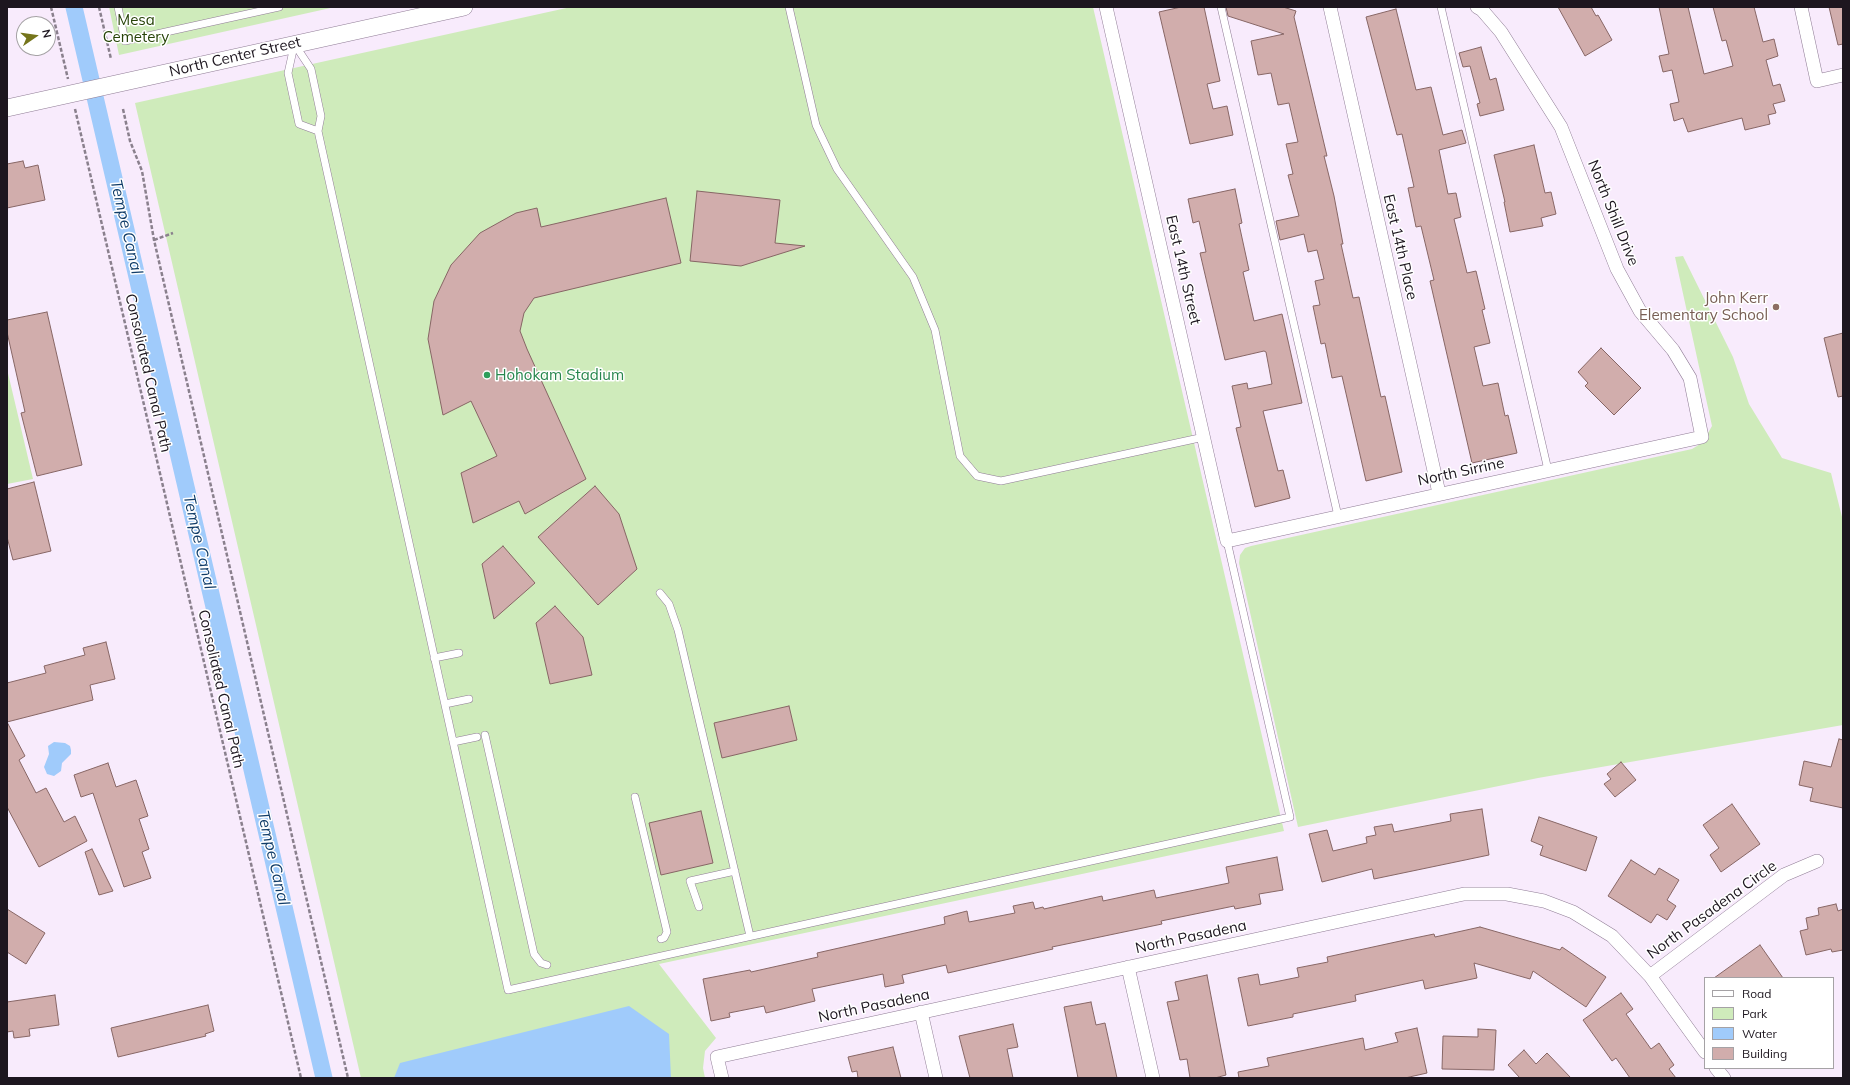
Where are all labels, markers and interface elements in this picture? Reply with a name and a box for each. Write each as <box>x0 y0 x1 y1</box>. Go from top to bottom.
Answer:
park label: Mesa Cemetery <box>103 11 169 46</box>
north arrow <box>16 16 56 56</box>
text: N <box>39 28 54 39</box>
street label: North Center Street <box>167 33 303 81</box>
street label: North Shill Drive <box>1584 157 1642 269</box>
water label: Tempe Canal <box>106 178 146 276</box>
street label: East 14th Place <box>1379 192 1421 302</box>
street label: East 14th Street <box>1162 214 1204 326</box>
place label: John Kerr Elementary School <box>1639 289 1768 324</box>
street label: Consoliated Canal Path <box>121 292 175 454</box>
marker: John Kerr Elementary School <box>1771 302 1781 312</box>
place label: Hohokam Stadium <box>495 366 624 384</box>
marker: Hohokam Stadium <box>482 370 492 380</box>
street label: North Sirrine <box>1416 454 1506 490</box>
water label: Tempe Canal <box>179 493 219 591</box>
street label: Consoliated Canal Path <box>194 608 248 770</box>
water label: Tempe Canal <box>253 809 293 907</box>
street label: North Pasadena Circle <box>1644 857 1780 963</box>
street label: North Pasadena <box>1134 916 1248 958</box>
legend <box>1704 977 1834 1069</box>
street label: North Pasadena <box>817 985 931 1027</box>
text: Road <box>1742 986 1771 1001</box>
text: Park <box>1742 1006 1767 1021</box>
text: Water <box>1742 1026 1777 1041</box>
text: Building <box>1742 1046 1787 1061</box>

